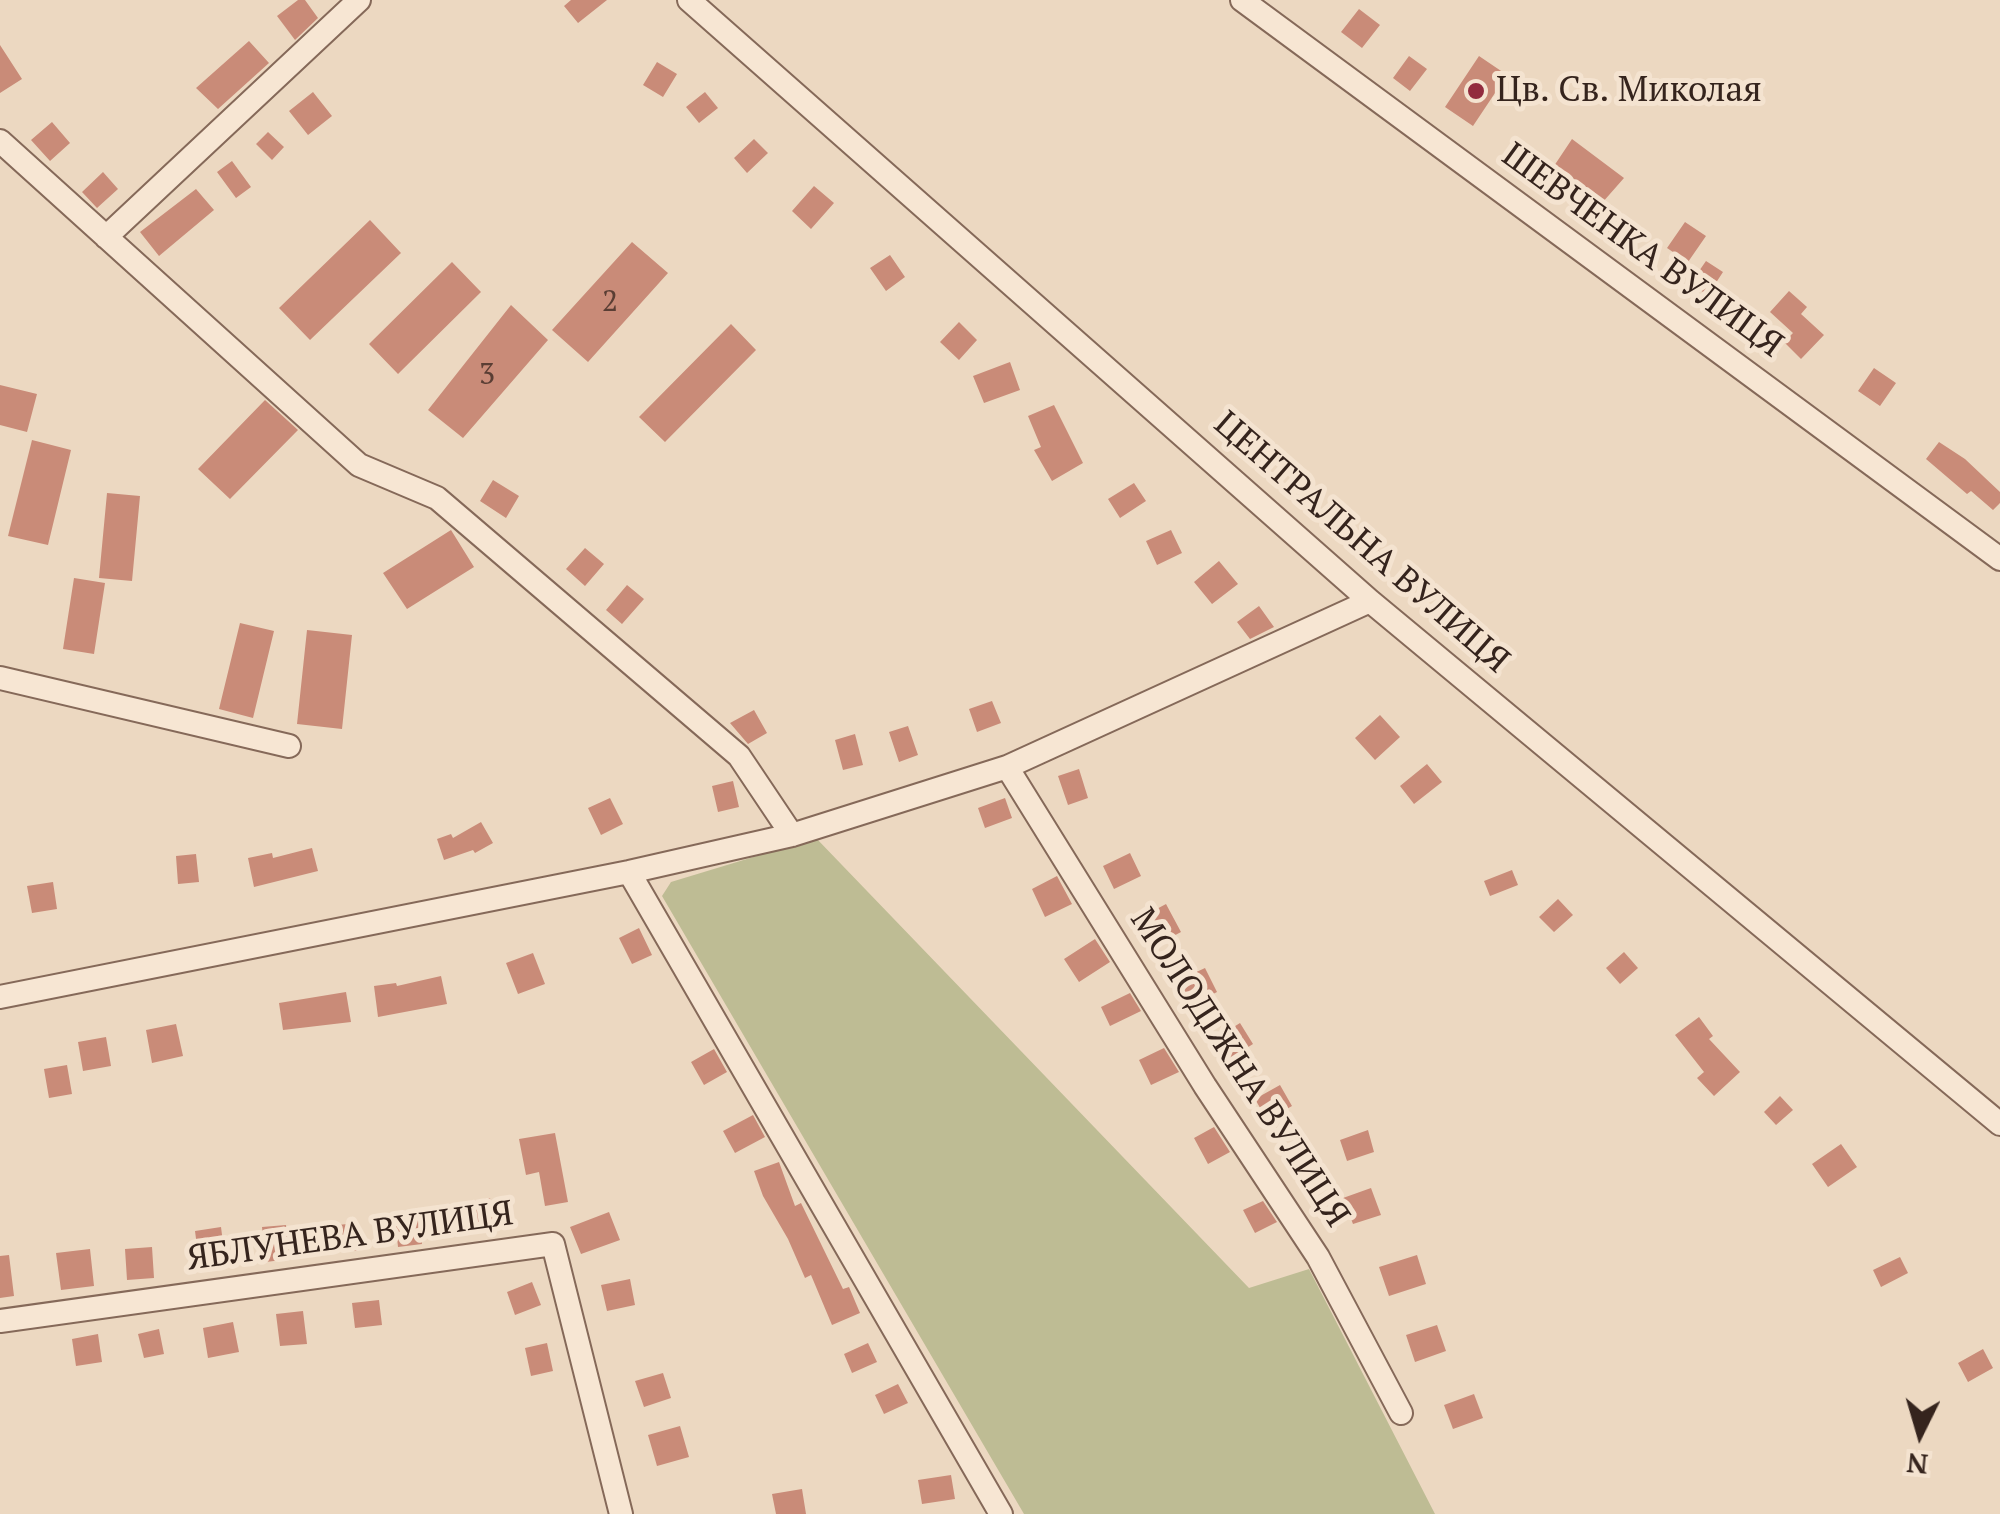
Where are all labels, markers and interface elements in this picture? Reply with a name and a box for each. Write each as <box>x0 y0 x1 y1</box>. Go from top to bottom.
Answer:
place label: Цв. Св. Миколая <box>1496 70 1762 112</box>
marker: Цв. Св. Миколая <box>1465 80 1487 102</box>
street label: ШЕВЧЕНКА ВУЛИЦЯ <box>1493 135 1791 367</box>
house number: 2 <box>602 284 618 320</box>
house number: 3 <box>479 357 495 393</box>
street label: ЦЕНТРАЛЬНА ВУЛИЦЯ <box>1205 404 1517 682</box>
street label: МОЛОДІЖНА ВУЛИЦЯ <box>1120 901 1358 1235</box>
street label: ЯБЛУНЕВА ВУЛИЦЯ <box>184 1193 516 1281</box>
north arrow <box>1870 1384 1970 1484</box>
text: N <box>1905 1445 1930 1484</box>

